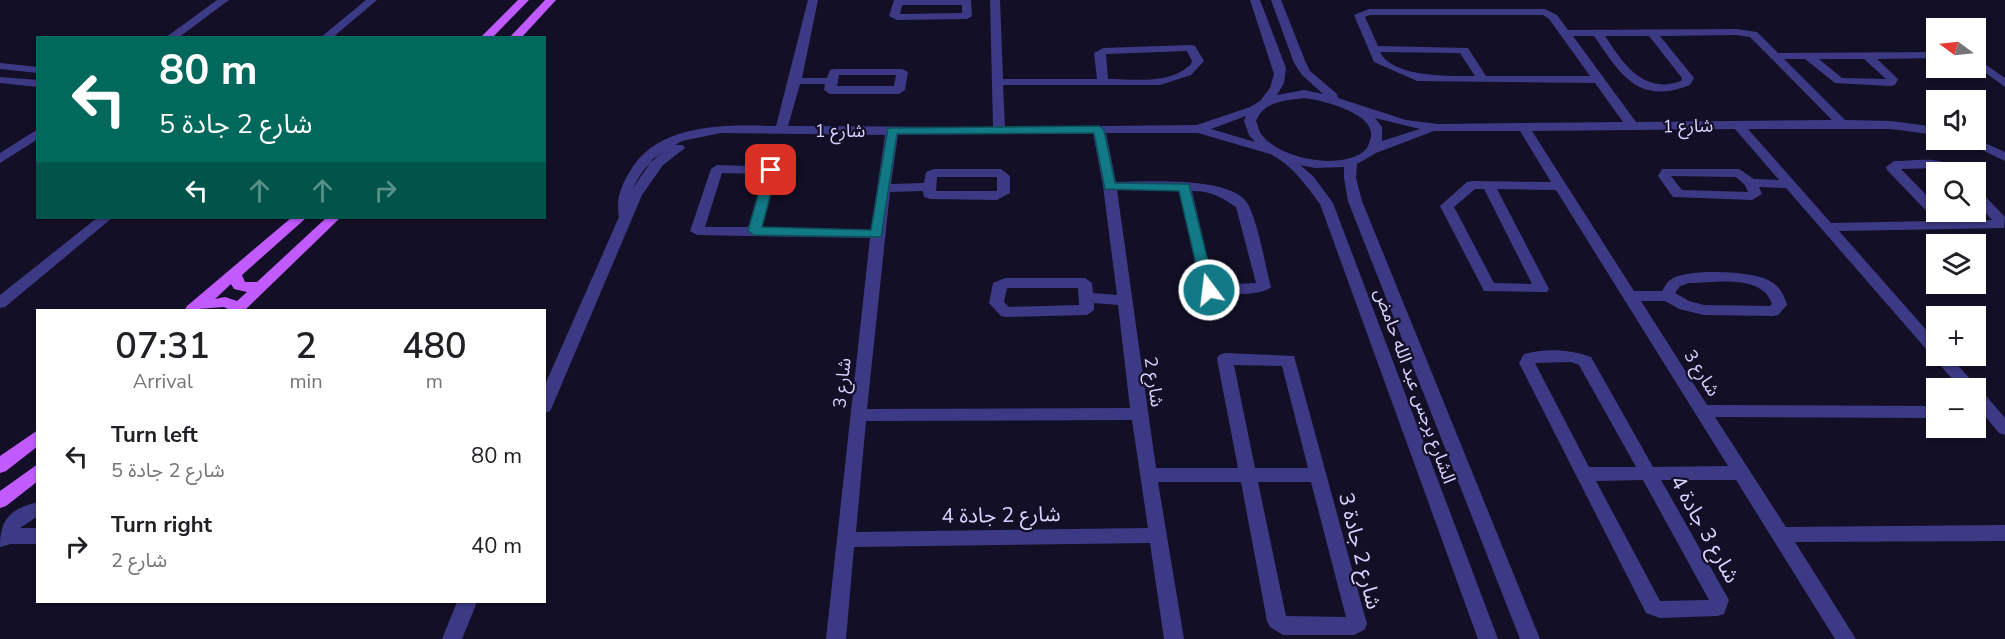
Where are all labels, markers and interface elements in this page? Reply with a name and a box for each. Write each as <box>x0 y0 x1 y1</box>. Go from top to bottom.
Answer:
north arrow <box>1926 18 1986 78</box>
map controls <box>1926 18 1986 438</box>
text: 80 m <box>159 42 258 99</box>
icon: left <box>60 60 138 138</box>
button: sound <box>1926 90 1986 150</box>
text: شارع 2 جادة 5 <box>159 106 312 143</box>
street label: شارع 1 <box>1663 114 1714 140</box>
street label: شارع 1 <box>815 119 865 145</box>
pin <box>745 144 796 195</box>
icon: arrive <box>754 153 787 186</box>
button: search <box>1926 162 1986 222</box>
icon: left <box>180 174 213 207</box>
icon: ahead <box>243 174 276 207</box>
icon: ahead <box>306 174 339 207</box>
icon: right <box>369 174 402 207</box>
button: layers <box>1926 234 1986 294</box>
position arrow <box>1177 258 1241 322</box>
street label: الشارع برجس عبد الله حامض <box>1367 285 1462 488</box>
button: + <box>1926 306 1986 366</box>
text: 07:31 <box>115 322 210 371</box>
text: 2 <box>295 322 317 371</box>
text: 480 <box>402 322 467 371</box>
street label: شارع 3 <box>1677 345 1726 402</box>
street label: شارع 2 <box>1137 355 1169 409</box>
street label: شارع 3 <box>827 357 859 410</box>
text: Arrival <box>133 368 193 395</box>
text: min <box>290 368 323 395</box>
text: m <box>426 368 443 395</box>
button: − <box>1926 378 1986 438</box>
text: Turn left <box>111 420 198 450</box>
icon: left <box>60 440 93 473</box>
text: 80 m <box>471 441 522 471</box>
text: شارع 2 جادة 5 <box>111 457 225 484</box>
street label: شارع 3 جادة 4 <box>1663 470 1746 588</box>
street label: شارع 2 جادة 3 <box>1331 490 1388 613</box>
street label: شارع 2 جادة 4 <box>941 500 1061 531</box>
text: Turn right <box>111 510 212 540</box>
icon: right <box>60 530 93 563</box>
text: 40 m <box>471 531 522 561</box>
text: شارع 2 <box>111 547 167 574</box>

